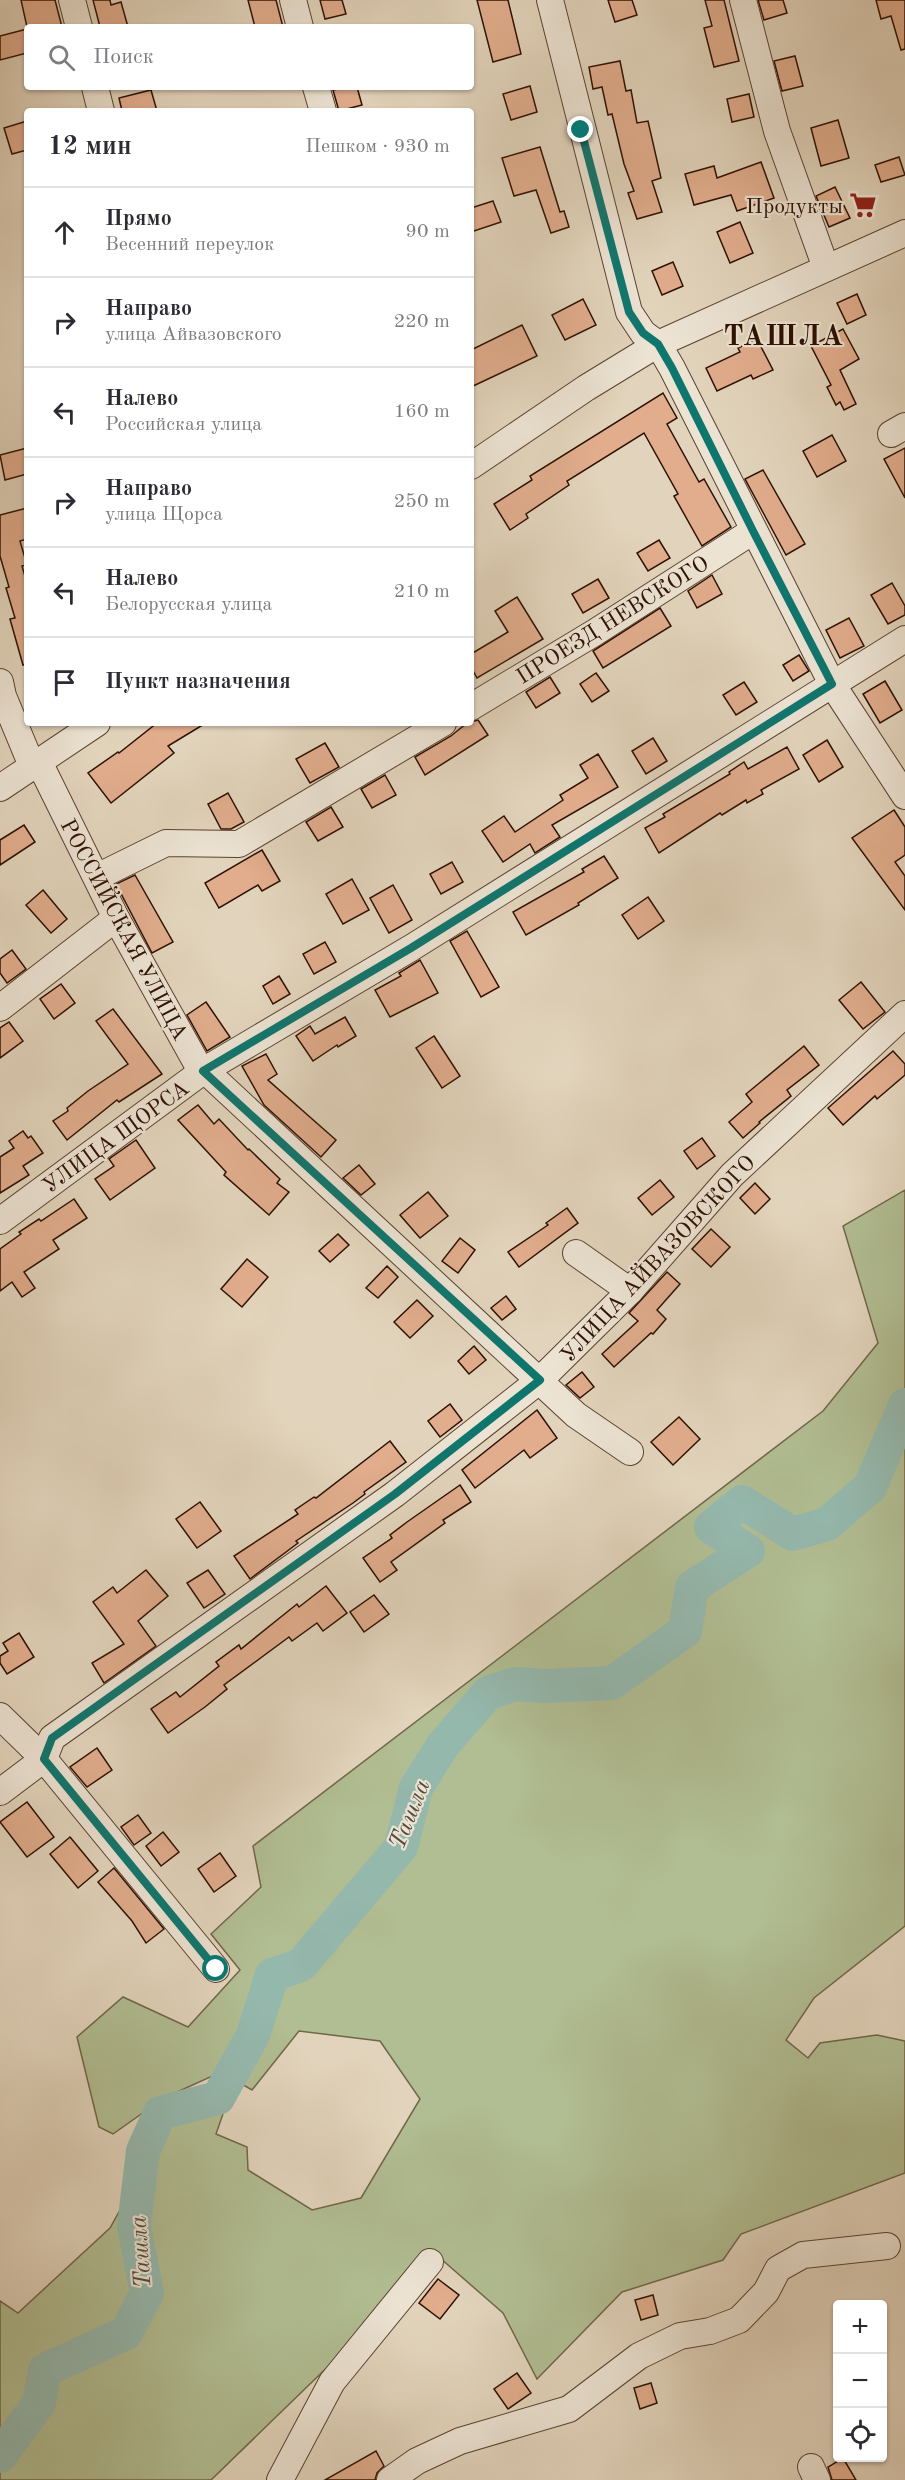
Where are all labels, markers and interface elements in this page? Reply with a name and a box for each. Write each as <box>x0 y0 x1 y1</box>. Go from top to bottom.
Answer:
search box <box>24 24 474 90</box>
icon: search <box>45 41 78 74</box>
text: Поиск <box>93 46 154 68</box>
route end <box>567 116 593 142</box>
text: 12 мин <box>48 134 132 160</box>
text: Пешком · 930 m <box>305 137 450 157</box>
supermarket icon: Продукты <box>848 190 878 220</box>
place label: Продукты <box>746 196 843 218</box>
text: Прямо <box>105 208 172 230</box>
icon: ahead <box>48 216 81 249</box>
text: 90 m <box>405 222 450 242</box>
text: Весенний переулок <box>105 235 274 255</box>
text: Направо <box>105 298 192 320</box>
icon: right <box>48 306 81 339</box>
text: 220 m <box>394 312 450 332</box>
district label: ТАШЛА <box>724 324 844 352</box>
text: улица Айвазовского <box>105 325 282 345</box>
text: Налево <box>105 388 178 410</box>
icon: left <box>48 396 81 429</box>
text: 160 m <box>394 402 450 422</box>
text: Российская улица <box>105 415 262 435</box>
text: Направо <box>105 478 192 500</box>
icon: right <box>48 486 81 519</box>
text: 250 m <box>394 492 450 512</box>
text: улица Щорса <box>105 505 223 525</box>
street label: ПРОЕЗД НЕВСКОГО <box>513 553 713 689</box>
text: Налево <box>105 568 178 590</box>
icon: left <box>48 576 81 609</box>
text: 210 m <box>394 582 450 602</box>
text: Белорусская улица <box>105 595 272 615</box>
icon: arrive <box>48 666 81 699</box>
text: Пункт назначения <box>105 671 291 693</box>
street label: РОССИЙСКАЯ УЛИЦА <box>56 814 195 1044</box>
street label: УЛИЦА ЩОРСА <box>39 1077 194 1198</box>
street label: УЛИЦА АЙВАЗОВСКОГО <box>554 1149 760 1367</box>
water label: Ташла <box>386 1776 436 1853</box>
route start <box>202 1955 228 1981</box>
water label: Ташла <box>127 2215 156 2289</box>
map controls <box>833 2300 887 2462</box>
button: + <box>833 2300 887 2354</box>
button: − <box>833 2354 887 2408</box>
button: locate <box>833 2408 887 2462</box>

